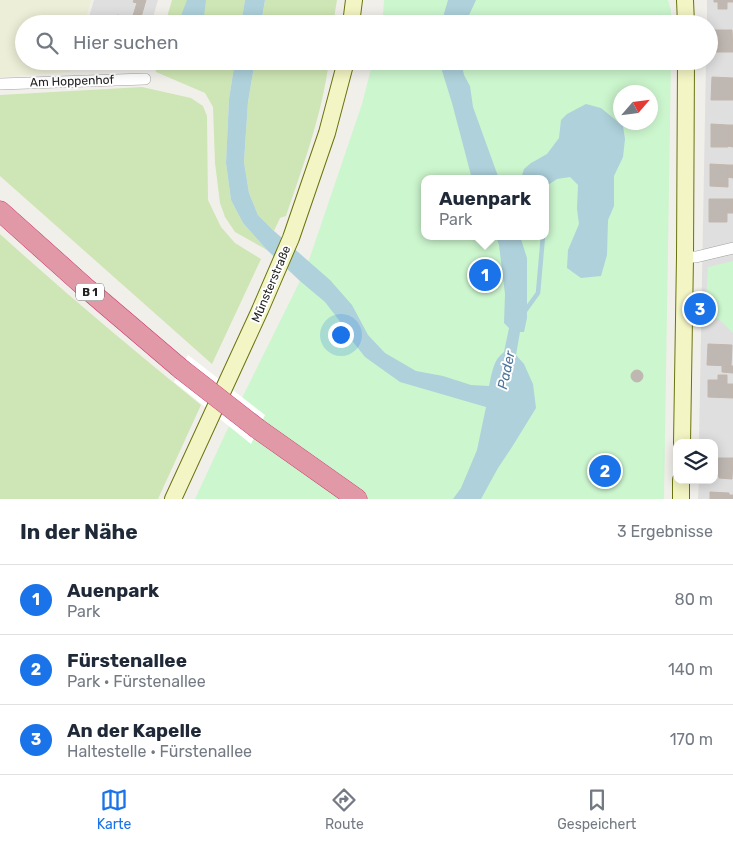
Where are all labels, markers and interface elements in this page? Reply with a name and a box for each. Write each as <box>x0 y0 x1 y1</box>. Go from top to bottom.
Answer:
search box <box>15 15 718 70</box>
icon: search <box>33 29 61 57</box>
text: Hier suchen <box>73 31 179 54</box>
street label: Am Hoppenhof <box>30 73 115 89</box>
north arrow <box>613 85 658 130</box>
popup <box>421 175 549 240</box>
text: Auenpark <box>439 187 531 210</box>
text: Park <box>439 210 472 229</box>
street label: Münsterstraße <box>249 243 294 324</box>
pin: 1 <box>469 256 501 294</box>
road number: B 1 <box>76 284 104 300</box>
pin: 3 <box>684 290 716 328</box>
your location <box>328 322 354 348</box>
water label: Pader <box>494 349 519 391</box>
map controls <box>673 439 718 484</box>
button: layers <box>673 439 718 484</box>
pin: 2 <box>589 452 621 490</box>
text: In der Nähe <box>20 519 138 544</box>
text: 3 Ergebnisse <box>617 522 713 541</box>
text: Auenpark <box>67 579 159 602</box>
text: 1 <box>32 590 40 609</box>
text: 80 m <box>675 590 713 609</box>
text: Park <box>67 602 100 621</box>
text: Fürstenallee <box>67 649 187 672</box>
text: 2 <box>31 660 41 679</box>
text: 140 m <box>668 660 713 679</box>
text: Park · Fürstenallee <box>67 672 206 691</box>
text: An der Kapelle <box>67 719 202 742</box>
text: 3 <box>31 730 41 749</box>
text: 170 m <box>670 730 713 749</box>
text: Haltestelle · Fürstenallee <box>67 742 252 761</box>
tab: Karte <box>97 786 131 833</box>
tab: Route <box>325 786 364 833</box>
tab: Gespeichert <box>557 786 636 833</box>

